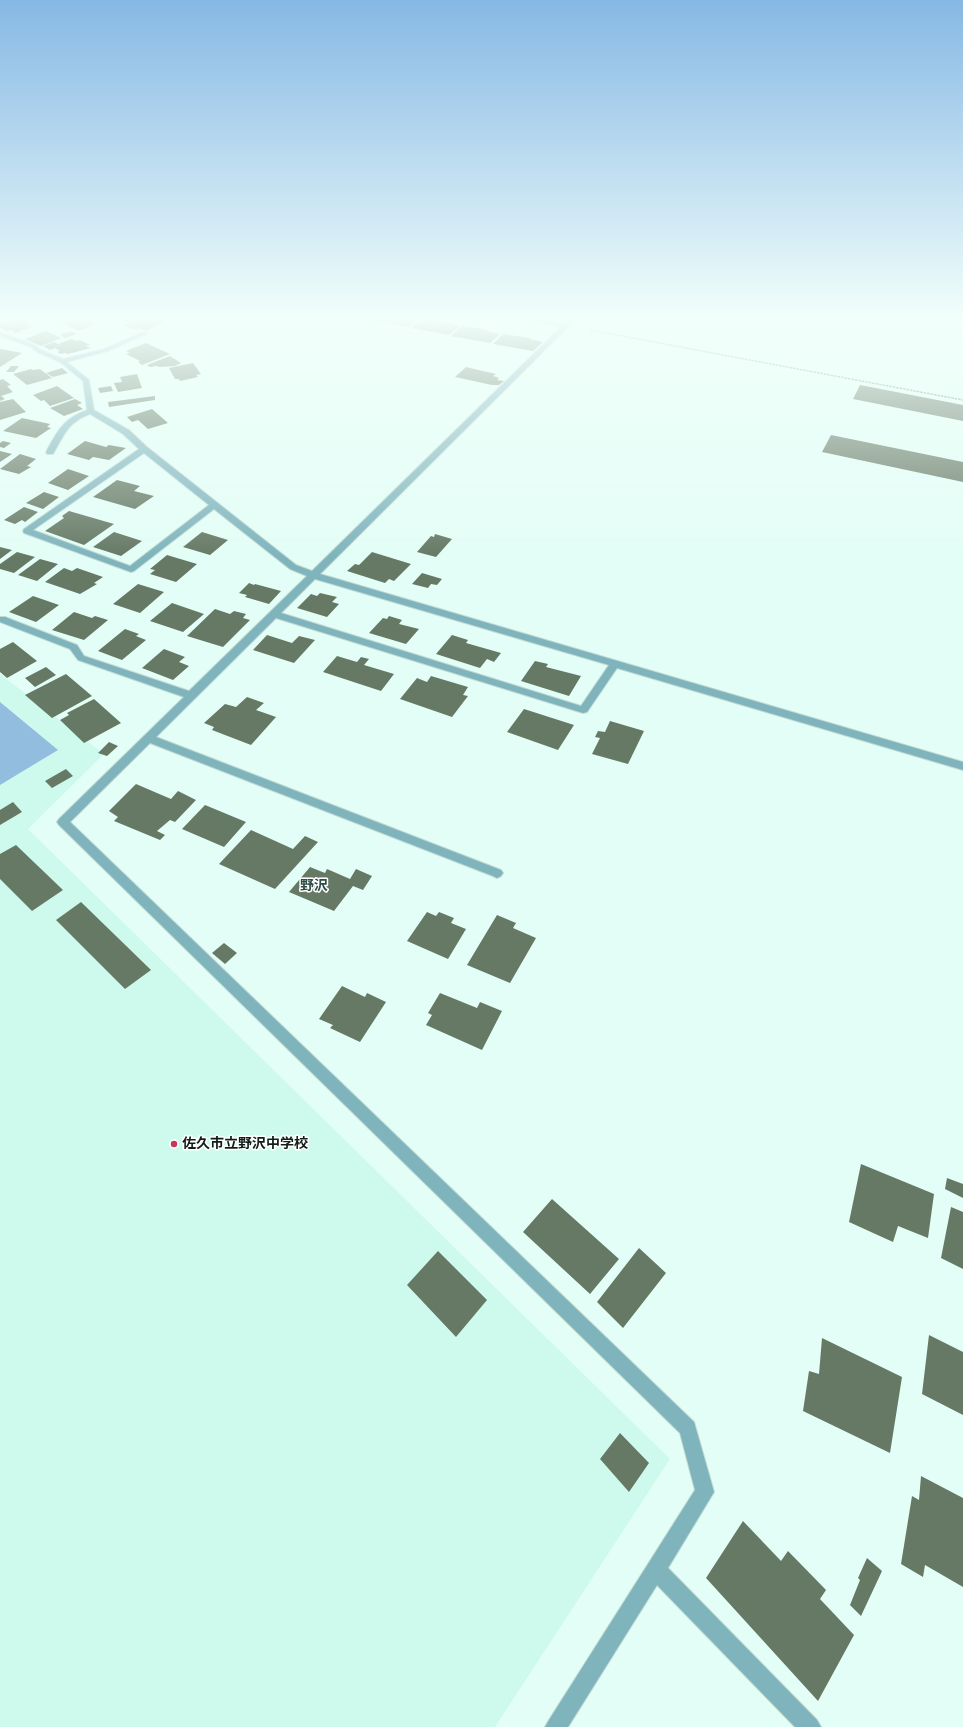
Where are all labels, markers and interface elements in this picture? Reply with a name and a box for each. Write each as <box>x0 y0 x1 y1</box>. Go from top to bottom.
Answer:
district label: 野沢 <box>300 878 328 894</box>
place label: 佐久市立野沢中学校 <box>182 1136 308 1152</box>
marker: 佐久市立野沢中学校 <box>169 1139 179 1149</box>

